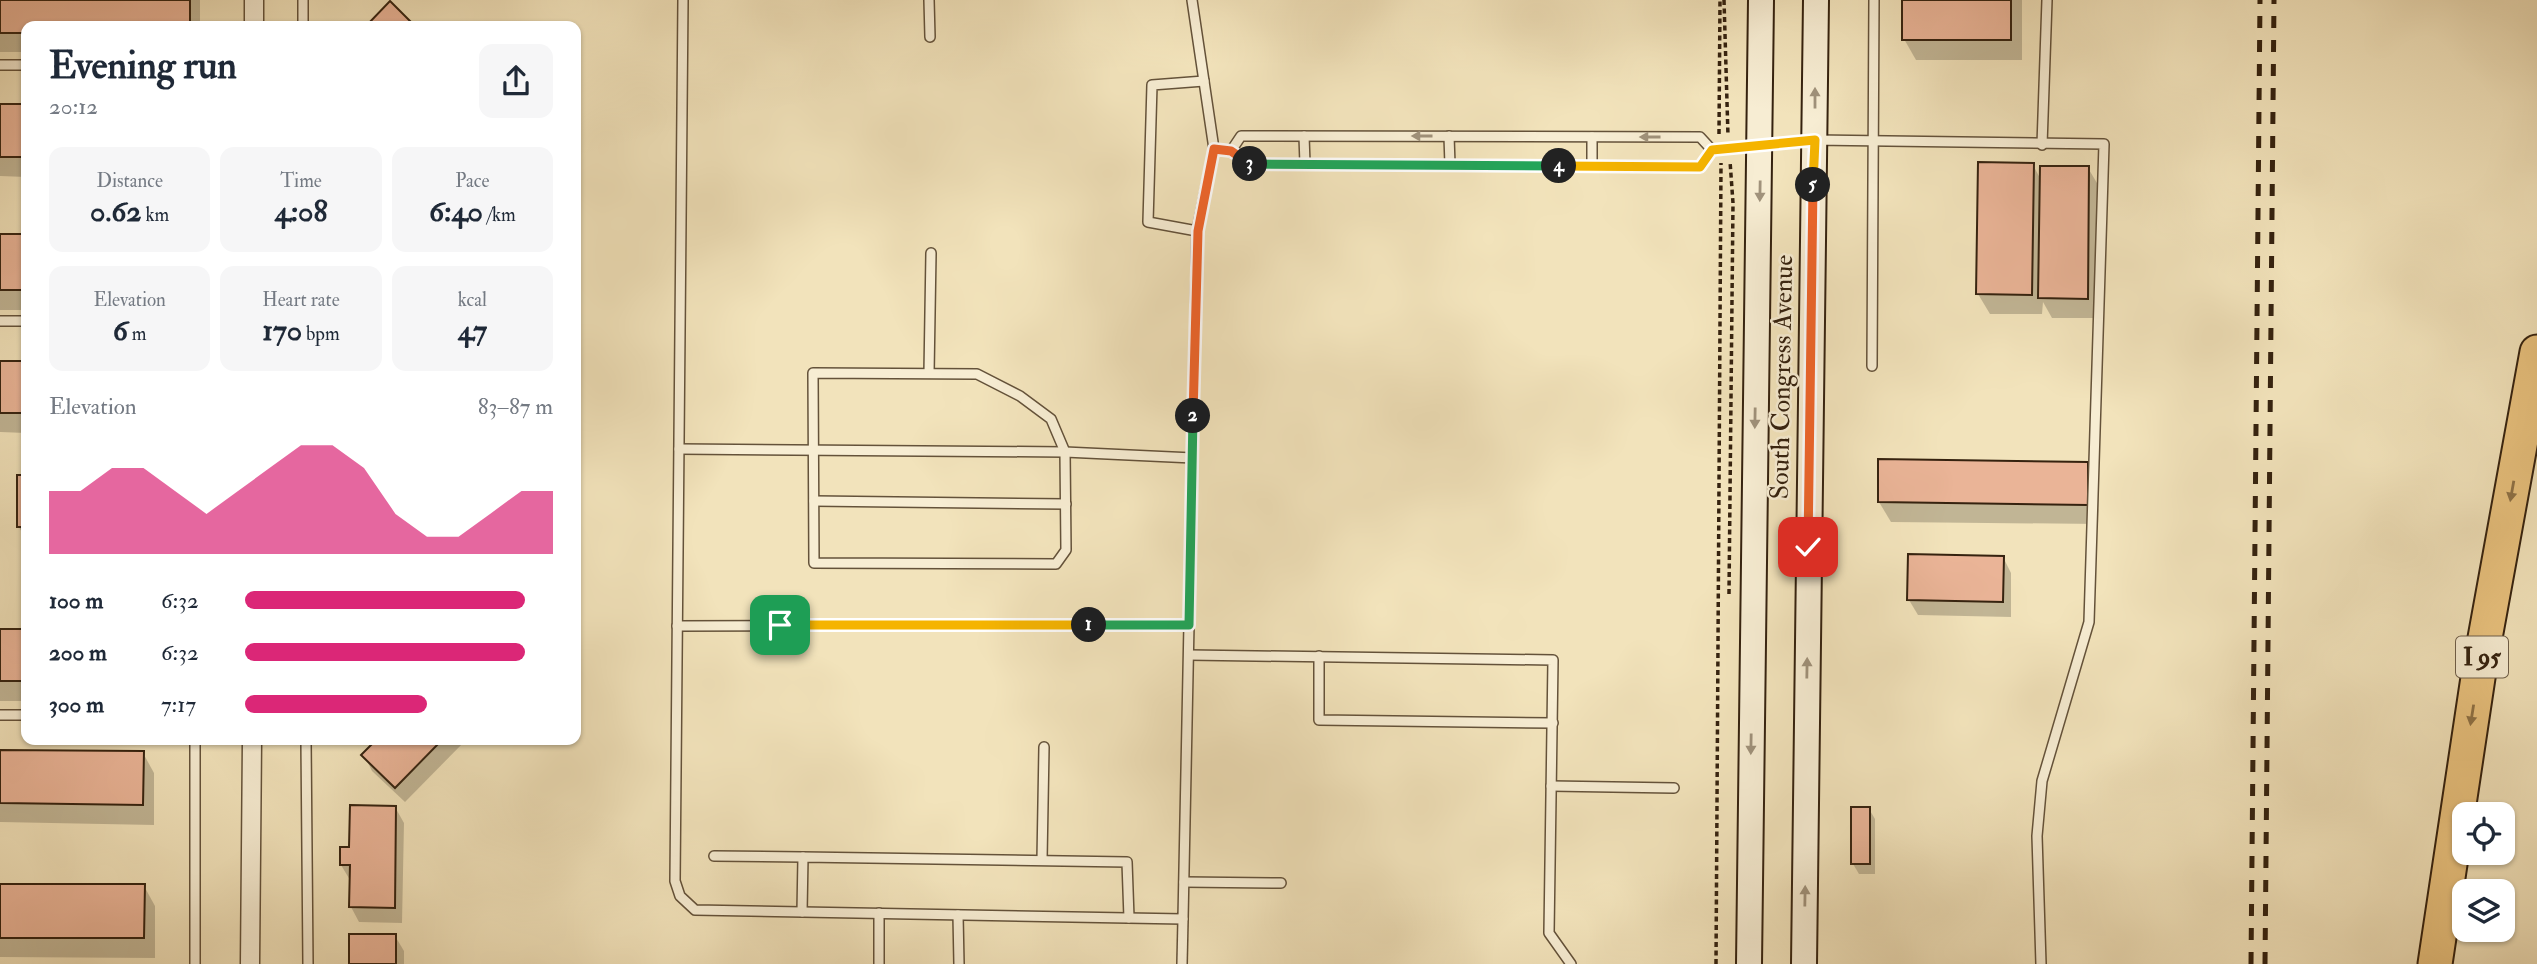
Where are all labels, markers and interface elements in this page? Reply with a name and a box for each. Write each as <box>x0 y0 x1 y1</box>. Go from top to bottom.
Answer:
text: Evening run <box>49 42 237 90</box>
button: share <box>479 44 553 118</box>
one-way arrow <box>1809 87 1821 109</box>
text: 20:12 <box>49 92 98 121</box>
one-way arrow <box>1411 130 1433 142</box>
one-way arrow <box>1638 131 1660 143</box>
pin: 3 <box>1232 146 1268 182</box>
pin: 4 <box>1542 148 1576 184</box>
text: 3 <box>1246 151 1253 175</box>
text: 4 <box>1553 153 1564 177</box>
pin: 5 <box>1796 168 1830 202</box>
text: Distance <box>96 169 163 193</box>
text: Time <box>280 169 322 193</box>
text: Pace <box>455 169 489 193</box>
text: 5 <box>1808 172 1817 196</box>
one-way arrow <box>1754 180 1765 202</box>
text: 0.62 <box>90 193 142 230</box>
text: 4:08 <box>274 193 328 230</box>
text: 6:40 <box>429 193 483 230</box>
text: km <box>142 203 169 227</box>
text: /km <box>483 203 516 227</box>
street label: South Congress Avenue <box>1764 254 1800 500</box>
text: Elevation <box>93 288 166 312</box>
text: Heart rate <box>262 288 340 312</box>
text: kcal <box>458 288 487 312</box>
text: 6 <box>113 312 128 349</box>
text: 170 <box>262 312 302 349</box>
text: 47 <box>458 312 487 349</box>
text: m <box>128 322 147 346</box>
text: bpm <box>302 322 340 346</box>
text: Elevation <box>49 392 137 421</box>
text: 83–87 m <box>478 392 553 421</box>
pin: 2 <box>1176 398 1210 434</box>
text: 2 <box>1188 403 1197 427</box>
one-way arrow <box>1750 407 1761 429</box>
one-way arrow <box>2506 480 2517 502</box>
pin <box>1778 517 1838 577</box>
icon: check <box>1789 528 1827 566</box>
text: 100 m <box>49 586 103 615</box>
text: 6:32 <box>161 586 199 615</box>
pin <box>750 595 810 655</box>
icon: arrive <box>761 606 799 644</box>
pin: 1 <box>1072 608 1106 642</box>
text: 1 <box>1085 612 1092 636</box>
road number: I 95 <box>2456 636 2508 678</box>
text: 200 m <box>49 638 107 667</box>
text: 6:32 <box>161 638 199 667</box>
one-way arrow <box>1801 657 1813 679</box>
text: 300 m <box>49 690 104 719</box>
text: 7:17 <box>161 690 196 719</box>
one-way arrow <box>2466 704 2477 726</box>
one-way arrow <box>1745 733 1757 755</box>
map controls <box>2452 802 2515 942</box>
button: locate <box>2452 802 2515 865</box>
button: layers <box>2452 879 2515 942</box>
one-way arrow <box>1799 885 1811 907</box>

